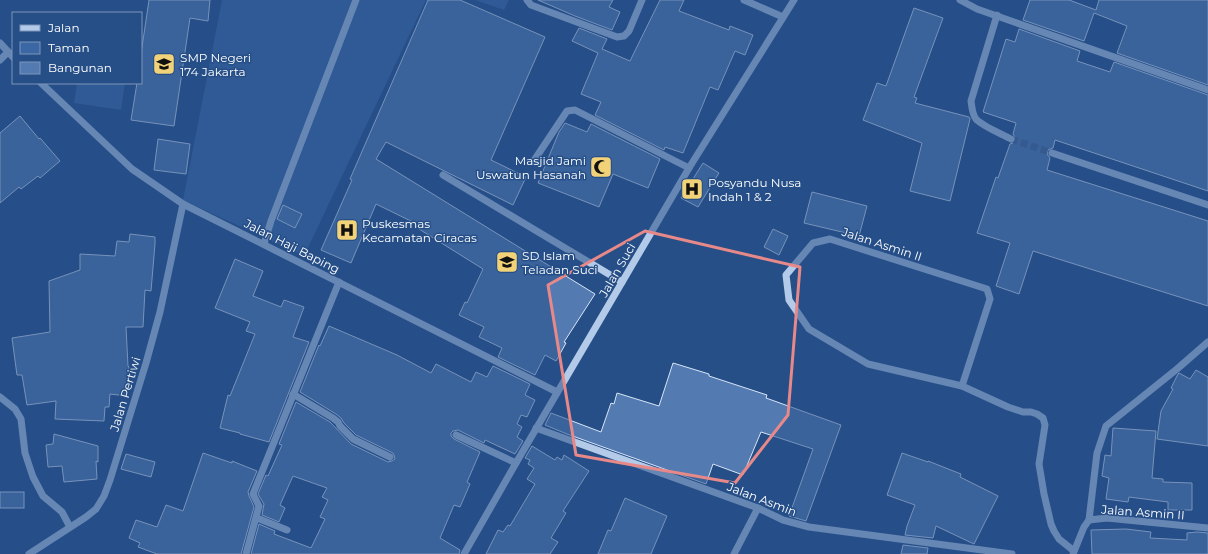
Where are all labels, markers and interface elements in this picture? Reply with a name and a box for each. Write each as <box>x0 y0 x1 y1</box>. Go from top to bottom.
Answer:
legend <box>12 12 142 84</box>
text: Jalan <box>47 20 80 35</box>
text: Taman <box>48 40 90 55</box>
place label: SMP Negeri 174 Jakarta <box>180 50 251 79</box>
school or university icon: SMP Negeri 174 Jakarta <box>151 51 177 77</box>
text: Bangunan <box>48 60 112 75</box>
place label: Masjid Jami Uswatun Hasanah <box>476 153 586 182</box>
mosque icon: Masjid Jami Uswatun Hasanah <box>588 154 614 180</box>
place label: Posyandu Nusa Indah 1 & 2 <box>708 175 801 204</box>
hospital icon: Posyandu Nusa Indah 1 & 2 <box>679 176 705 202</box>
street label: Jalan Haji Baping <box>241 215 342 277</box>
place label: Puskesmas Kecamatan Ciracas <box>362 216 477 245</box>
hospital icon: Puskesmas Kecamatan Ciracas <box>334 217 360 243</box>
street label: Jalan Asmin II <box>839 224 924 264</box>
street label: Jalan Suci <box>595 240 638 301</box>
place label: SD Islam Teladan Suci <box>522 248 598 277</box>
school or university icon: SD Islam Teladan Suci <box>494 249 520 275</box>
street label: Jalan Pertiwi <box>106 355 143 434</box>
street label: Jalan Asmin <box>724 479 799 519</box>
street label: Jalan Asmin II <box>1100 502 1185 522</box>

